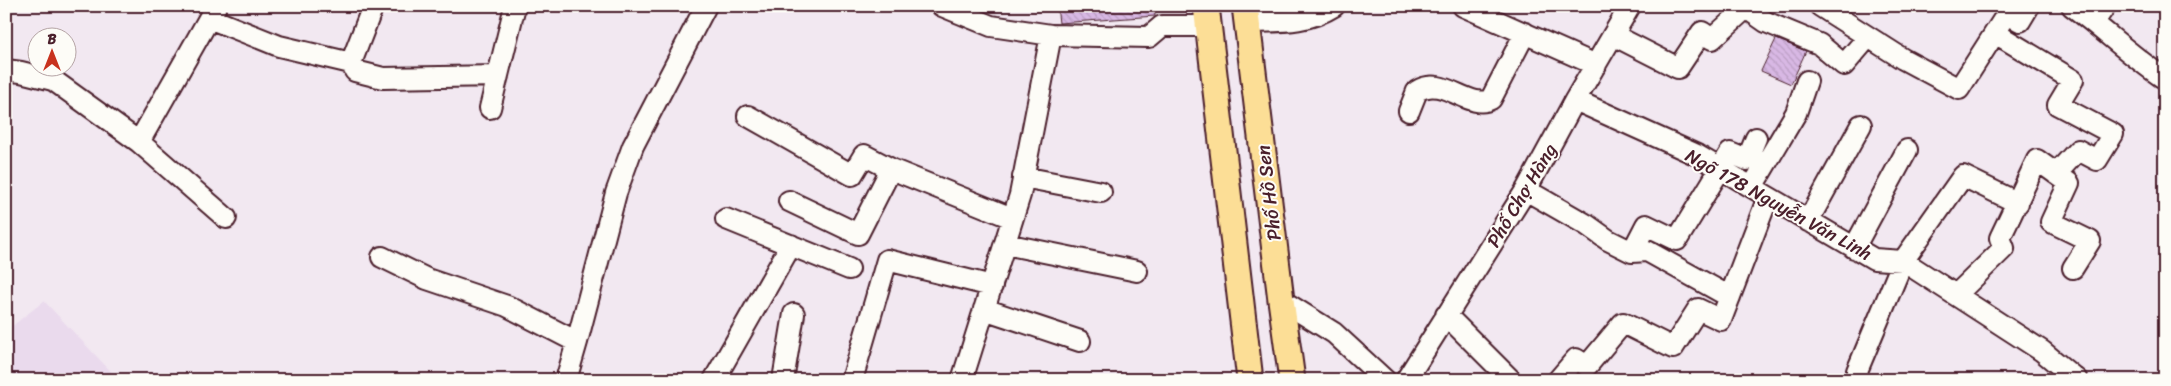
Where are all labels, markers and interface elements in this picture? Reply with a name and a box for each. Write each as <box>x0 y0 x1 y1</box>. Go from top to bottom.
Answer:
text: B <box>48 27 57 52</box>
north arrow <box>28 28 78 78</box>
street label: Phố Chợ Hàng <box>1477 136 1566 254</box>
street label: Ngõ 178 Nguyễn Văn Linh <box>1679 139 1878 270</box>
street label: Phố Hồ Sen <box>1246 143 1291 243</box>

